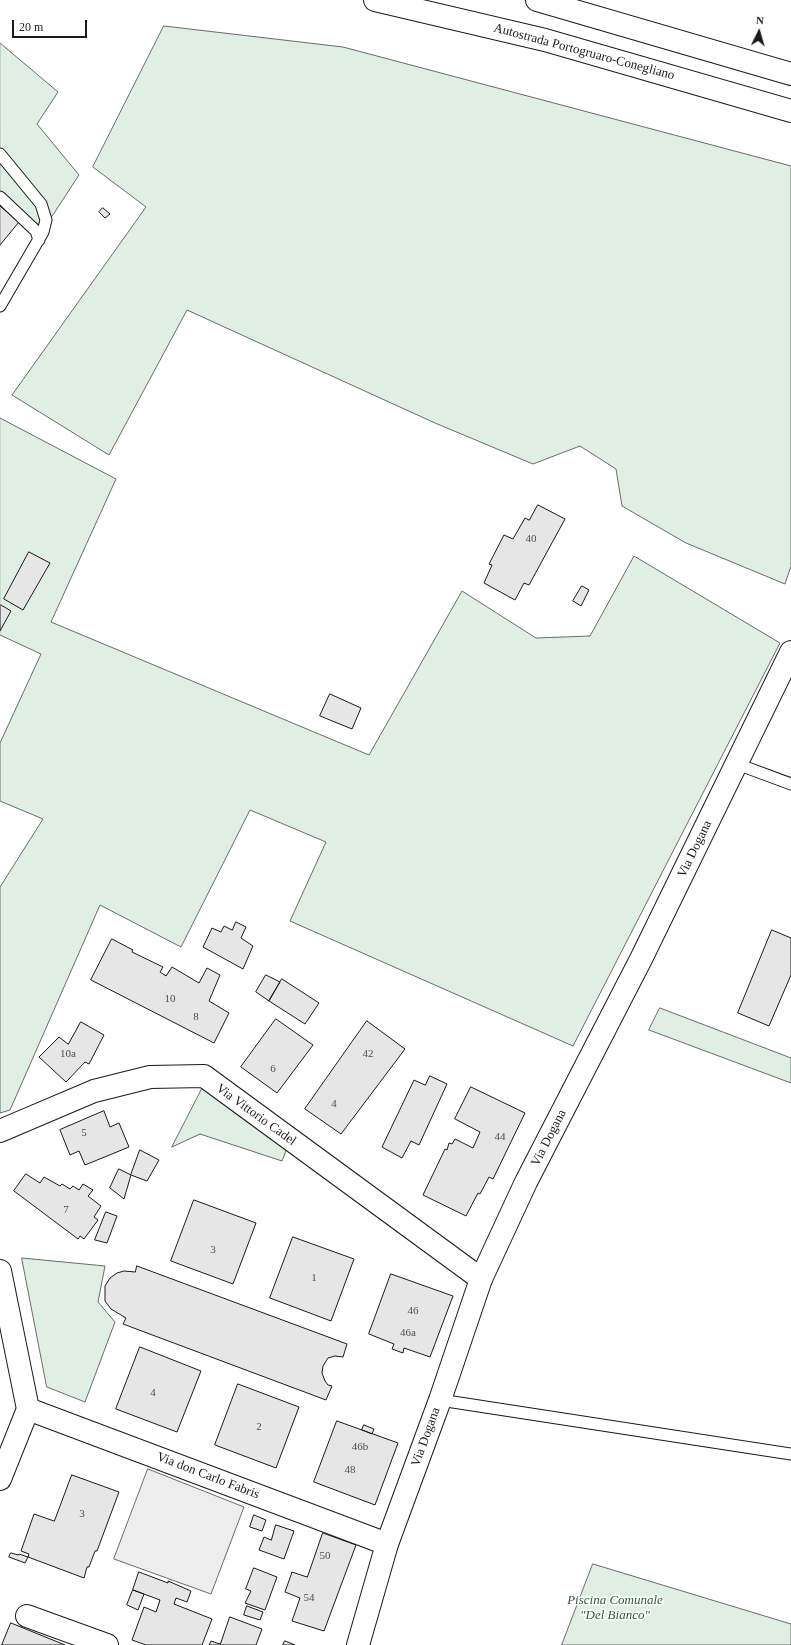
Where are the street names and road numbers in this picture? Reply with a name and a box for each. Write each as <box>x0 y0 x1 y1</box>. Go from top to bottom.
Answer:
street label: Autostrada Portogruaro-Conegliano <box>492 20 676 84</box>
street label: Via Dogana <box>674 818 716 880</box>
street label: Via Vittorio Cadel <box>213 1081 299 1149</box>
street label: Via Dogana <box>528 1107 570 1169</box>
street label: Via Dogana <box>408 1405 444 1469</box>
street label: Via don Carlo Fabris <box>155 1449 261 1503</box>

